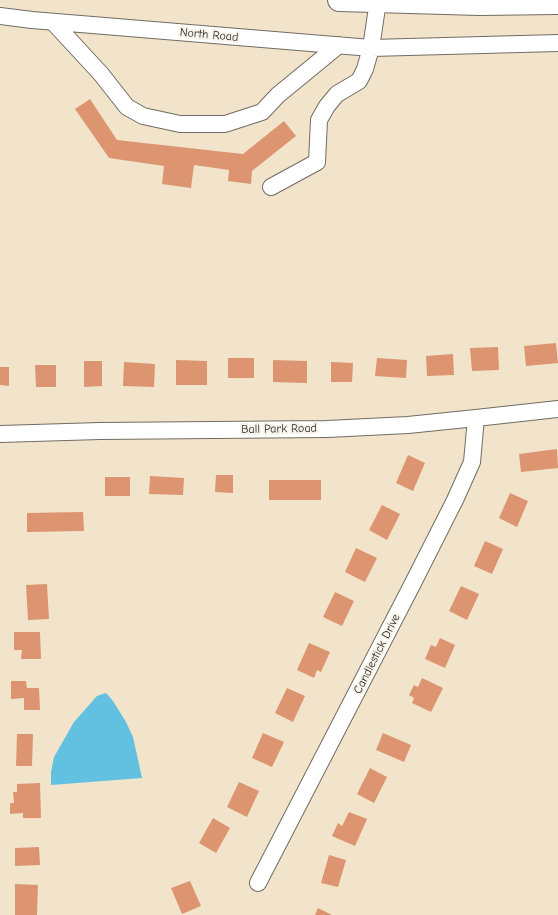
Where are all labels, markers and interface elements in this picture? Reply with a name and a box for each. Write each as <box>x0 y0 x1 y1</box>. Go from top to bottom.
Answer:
street label: North Road <box>179 25 239 45</box>
street label: Ball Park Road <box>241 421 317 437</box>
street label: Candlestick Drive <box>351 612 403 696</box>

